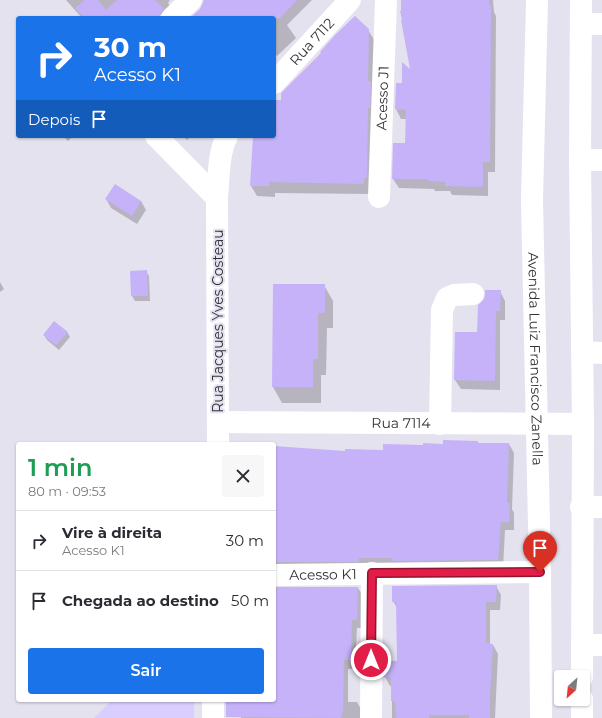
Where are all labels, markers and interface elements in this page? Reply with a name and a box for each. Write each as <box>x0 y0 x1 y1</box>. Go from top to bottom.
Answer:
street label: Rua 7112 <box>286 14 338 69</box>
text: 30 m <box>94 30 167 64</box>
icon: right <box>28 32 80 84</box>
text: Acesso K1 <box>94 64 181 86</box>
street label: Acesso J1 <box>372 66 393 131</box>
icon: arrive <box>88 108 110 130</box>
text: Depois <box>28 110 80 129</box>
street label: Rua Jacques Yves Costeau <box>209 229 227 413</box>
street label: Avenida Luiz Francisco Zanella <box>524 252 547 466</box>
street label: Rua 7114 <box>371 414 431 432</box>
text: 1 min <box>28 453 92 482</box>
button: close <box>222 455 264 497</box>
text: 80 m · 09:53 <box>28 483 106 499</box>
text: Vire à direita <box>62 523 162 542</box>
icon: right <box>28 530 50 552</box>
text: 30 m <box>226 531 264 550</box>
pin <box>523 531 557 572</box>
icon: arrive <box>529 537 551 559</box>
text: Acesso K1 <box>62 542 125 558</box>
street label: Acesso K1 <box>289 565 357 584</box>
icon: arrive <box>28 590 50 612</box>
text: Chegada ao destino <box>62 591 219 610</box>
text: 50 m <box>231 591 269 610</box>
position arrow <box>350 639 392 681</box>
button: Sair <box>28 648 264 694</box>
north arrow <box>554 670 590 706</box>
map controls <box>554 670 590 706</box>

